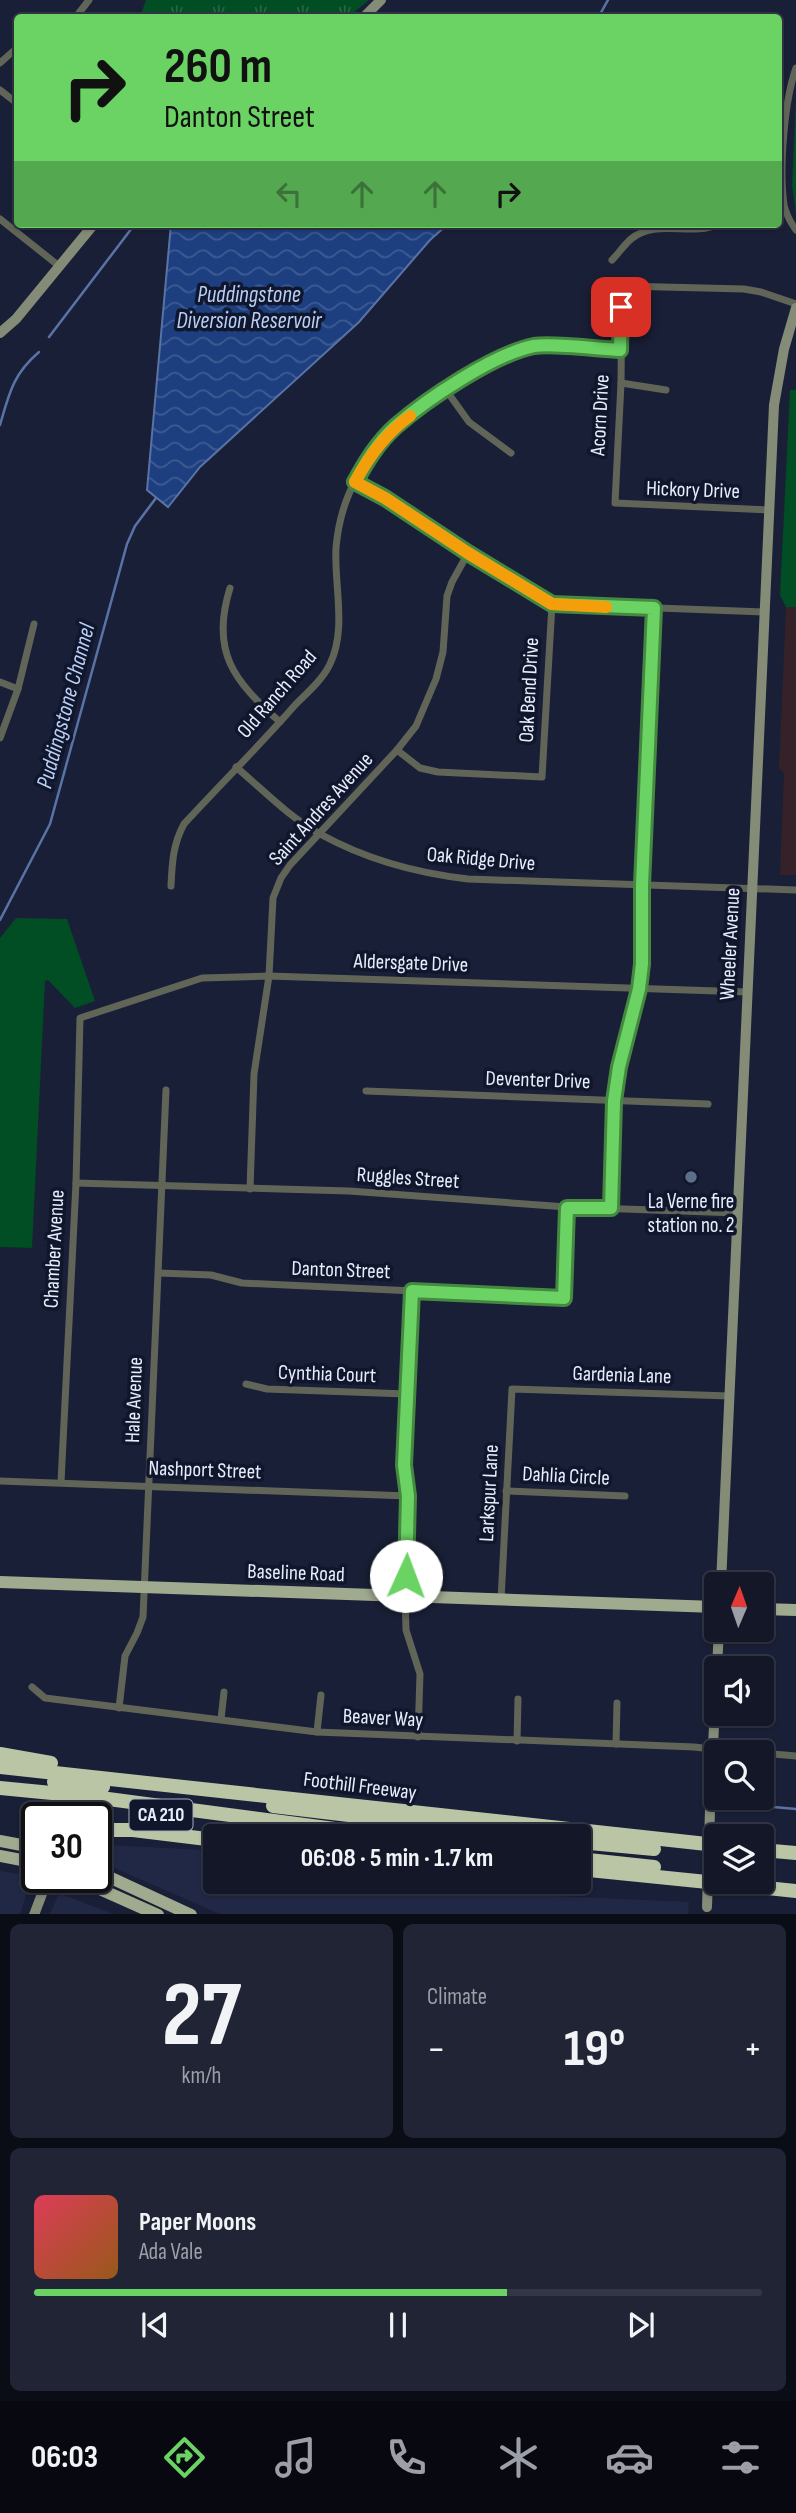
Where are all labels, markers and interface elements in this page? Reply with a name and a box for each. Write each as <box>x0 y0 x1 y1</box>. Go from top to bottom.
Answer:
text: 260 m <box>164 38 272 97</box>
icon: right <box>49 42 140 133</box>
text: Danton Street <box>164 98 315 137</box>
icon: left <box>270 175 308 213</box>
icon: ahead <box>343 175 381 213</box>
icon: ahead <box>416 175 454 213</box>
icon: right <box>489 175 527 213</box>
pin <box>591 277 651 337</box>
water label: Puddingstone Diversion Reservoir <box>176 281 323 335</box>
icon: arrive <box>602 288 640 326</box>
street label: Acorn Drive <box>585 374 615 457</box>
street label: Hickory Drive <box>646 476 740 504</box>
water label: Puddingstone Channel <box>31 620 102 792</box>
street label: Oak Bend Drive <box>514 637 544 743</box>
street label: Old Ranch Road <box>232 645 322 743</box>
street label: Saint Andres Avenue <box>264 747 378 871</box>
street label: Oak Ridge Drive <box>426 842 536 876</box>
street label: Wheeler Avenue <box>715 887 745 1001</box>
street label: Aldersgate Drive <box>352 948 469 977</box>
street label: Deventer Drive <box>485 1066 591 1094</box>
street label: Ruggles Street <box>356 1162 460 1194</box>
marker: La Verne fire station no. 2 <box>683 1169 699 1185</box>
street label: Chamber Avenue <box>38 1189 70 1309</box>
place label: La Verne fire station no. 2 <box>648 1189 734 1238</box>
street label: Danton Street <box>291 1256 391 1284</box>
street label: Hale Avenue <box>120 1357 148 1443</box>
street label: Cynthia Court <box>277 1360 377 1388</box>
street label: Gardenia Lane <box>572 1361 672 1389</box>
street label: Larkspur Lane <box>474 1444 504 1542</box>
street label: Nashport Street <box>148 1456 262 1484</box>
street label: Dahlia Circle <box>522 1461 610 1491</box>
position arrow <box>369 1539 443 1613</box>
street label: Baseline Road <box>247 1559 345 1587</box>
north arrow <box>704 1572 774 1642</box>
map controls <box>704 1572 774 1894</box>
button: sound <box>704 1656 774 1726</box>
street label: Beaver Way <box>342 1703 424 1733</box>
button: search <box>704 1740 774 1810</box>
street label: Foothill Freeway <box>302 1767 418 1805</box>
road number: CA 210 <box>130 1800 192 1830</box>
speed limit sign: 30 <box>21 1802 112 1893</box>
button: layers <box>704 1824 774 1894</box>
text: 06:08 · 5 min · 1.7 km <box>301 1843 493 1874</box>
text: 27 <box>162 1962 241 2071</box>
text: Climate <box>427 1983 487 2011</box>
text: 19° <box>564 2018 625 2081</box>
text: − <box>427 2027 446 2072</box>
text: + <box>743 2027 762 2072</box>
text: km/h <box>182 2062 221 2090</box>
text: Paper Moons <box>139 2207 256 2238</box>
text: Ada Vale <box>139 2238 203 2266</box>
icon: previous <box>136 2306 174 2344</box>
icon: pause <box>379 2306 417 2344</box>
icon: next <box>622 2306 660 2344</box>
icon: directions <box>160 2433 209 2482</box>
icon: music <box>271 2433 320 2482</box>
icon: phone <box>382 2433 431 2482</box>
icon: climate <box>494 2433 543 2482</box>
icon: car <box>605 2433 654 2482</box>
icon: filters <box>716 2433 765 2482</box>
text: 06:03 <box>31 2438 98 2477</box>

